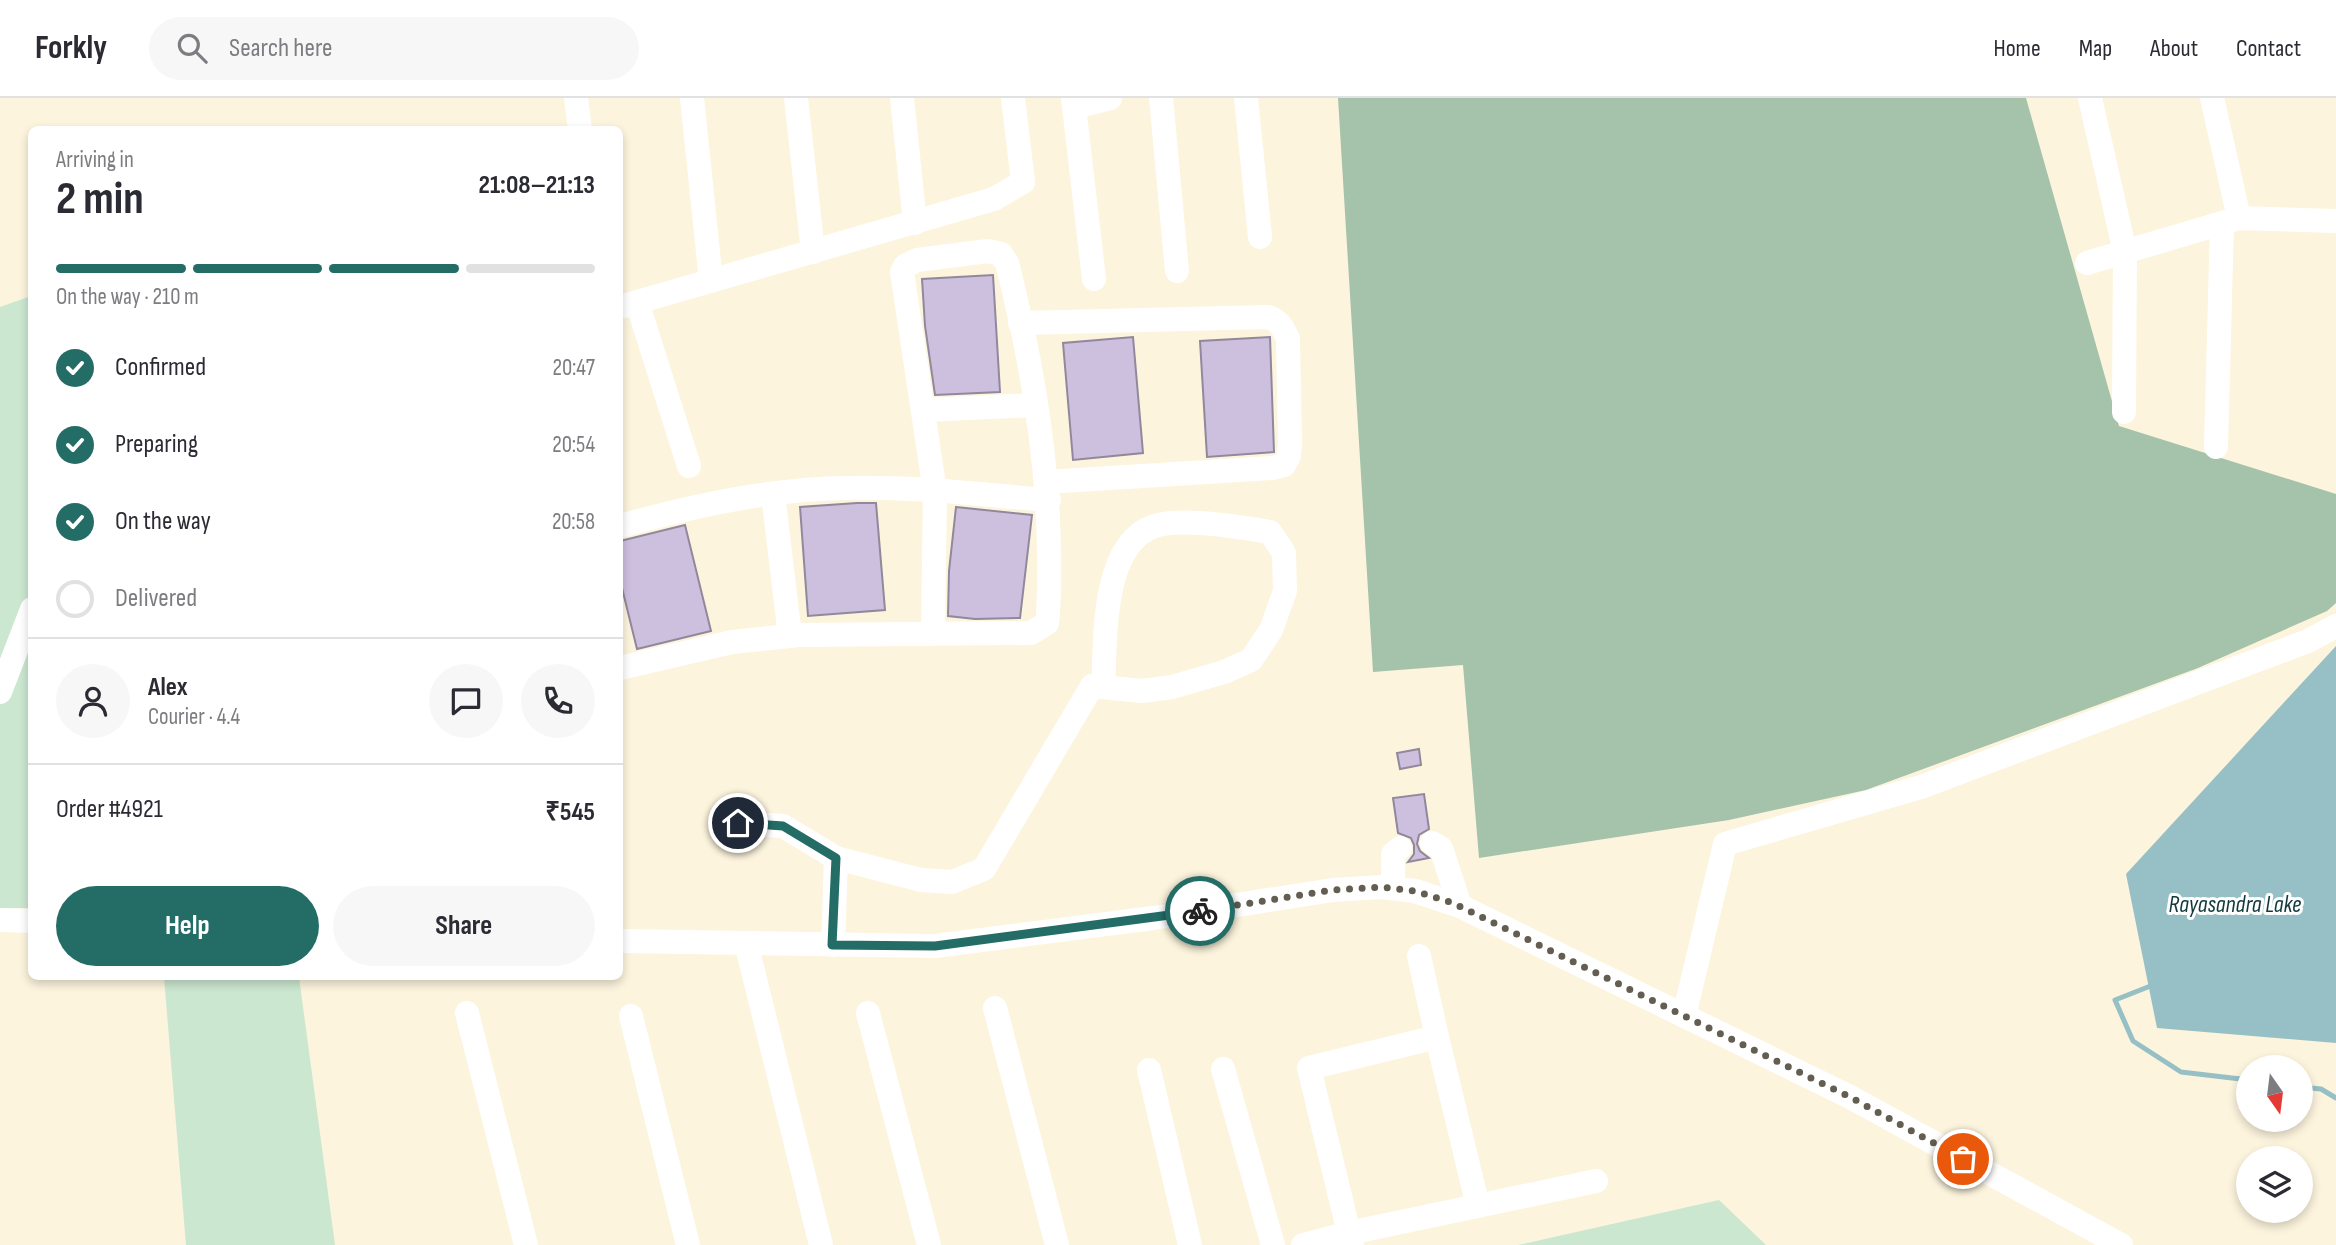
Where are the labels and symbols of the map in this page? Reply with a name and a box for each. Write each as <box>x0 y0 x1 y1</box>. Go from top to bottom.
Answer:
pin <box>708 793 768 853</box>
courier <box>1165 876 1235 946</box>
water label: Rayasandra Lake <box>2169 890 2301 919</box>
north arrow <box>2236 1055 2314 1132</box>
pin <box>1933 1129 1993 1189</box>

